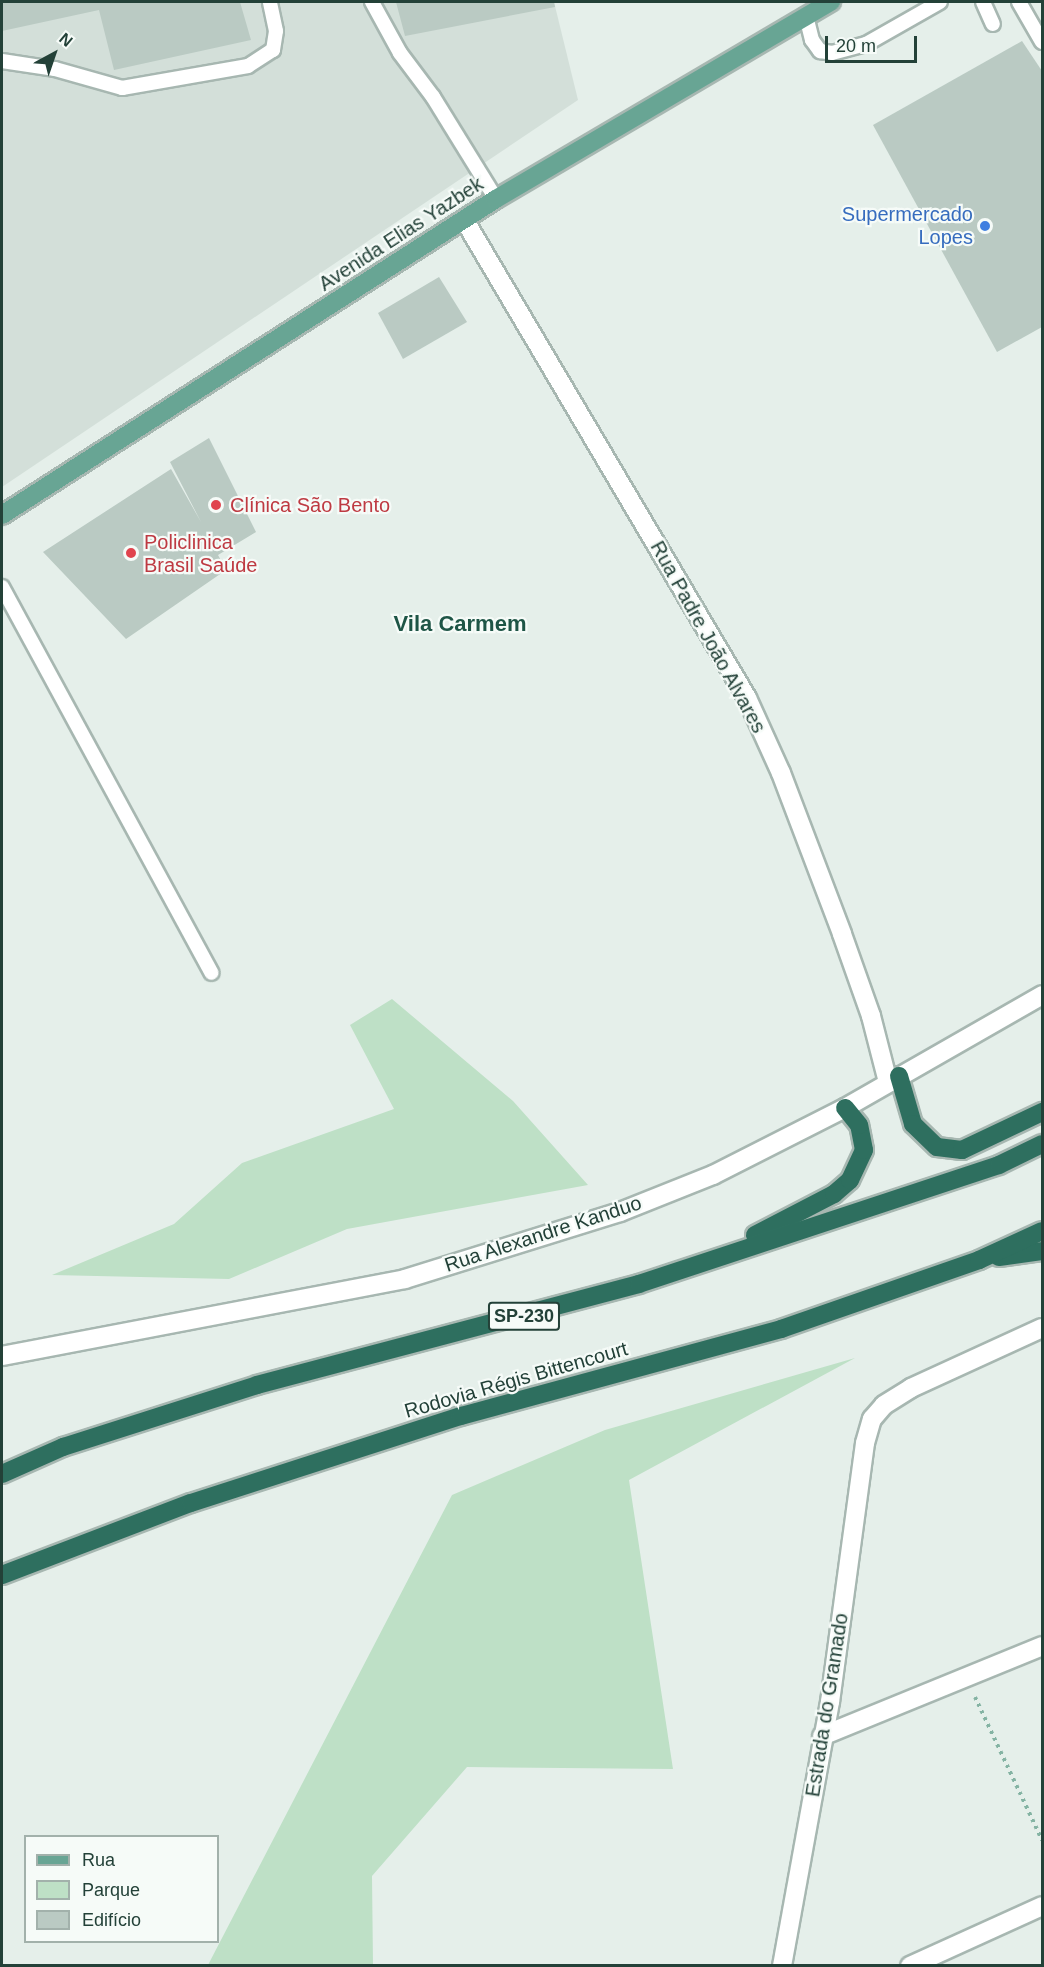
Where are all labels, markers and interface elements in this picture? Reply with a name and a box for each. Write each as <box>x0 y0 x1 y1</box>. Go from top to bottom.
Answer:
north arrow <box>24 24 84 84</box>
scale bar <box>828 24 920 62</box>
text: N <box>56 30 76 50</box>
text: 20 m <box>836 36 876 56</box>
street label: Avenida Elias Yazbek <box>314 172 488 296</box>
place label: Supermercado Lopes <box>842 202 973 249</box>
marker: Supermercado Lopes <box>978 219 992 233</box>
place label: Clínica São Bento <box>230 493 390 517</box>
marker: Clínica São Bento <box>207 496 225 514</box>
place label: Policlinica Brasil Saúde <box>144 530 257 577</box>
street label: Rua Padre João Alvares <box>645 536 771 738</box>
marker: Policlinica Brasil Saúde <box>122 544 140 562</box>
district label: Vila Carmem <box>394 611 526 637</box>
street label: Rua Alexandre Kanduo <box>441 1191 645 1277</box>
road number: SP-230 <box>486 1301 562 1331</box>
street label: Rodovia Régis Bittencourt <box>402 1337 630 1423</box>
street label: Estrada do Gramado <box>801 1611 853 1799</box>
legend <box>24 1835 219 1943</box>
text: Rua <box>82 1850 115 1870</box>
text: Parque <box>82 1880 140 1900</box>
text: Edifício <box>82 1910 141 1930</box>

